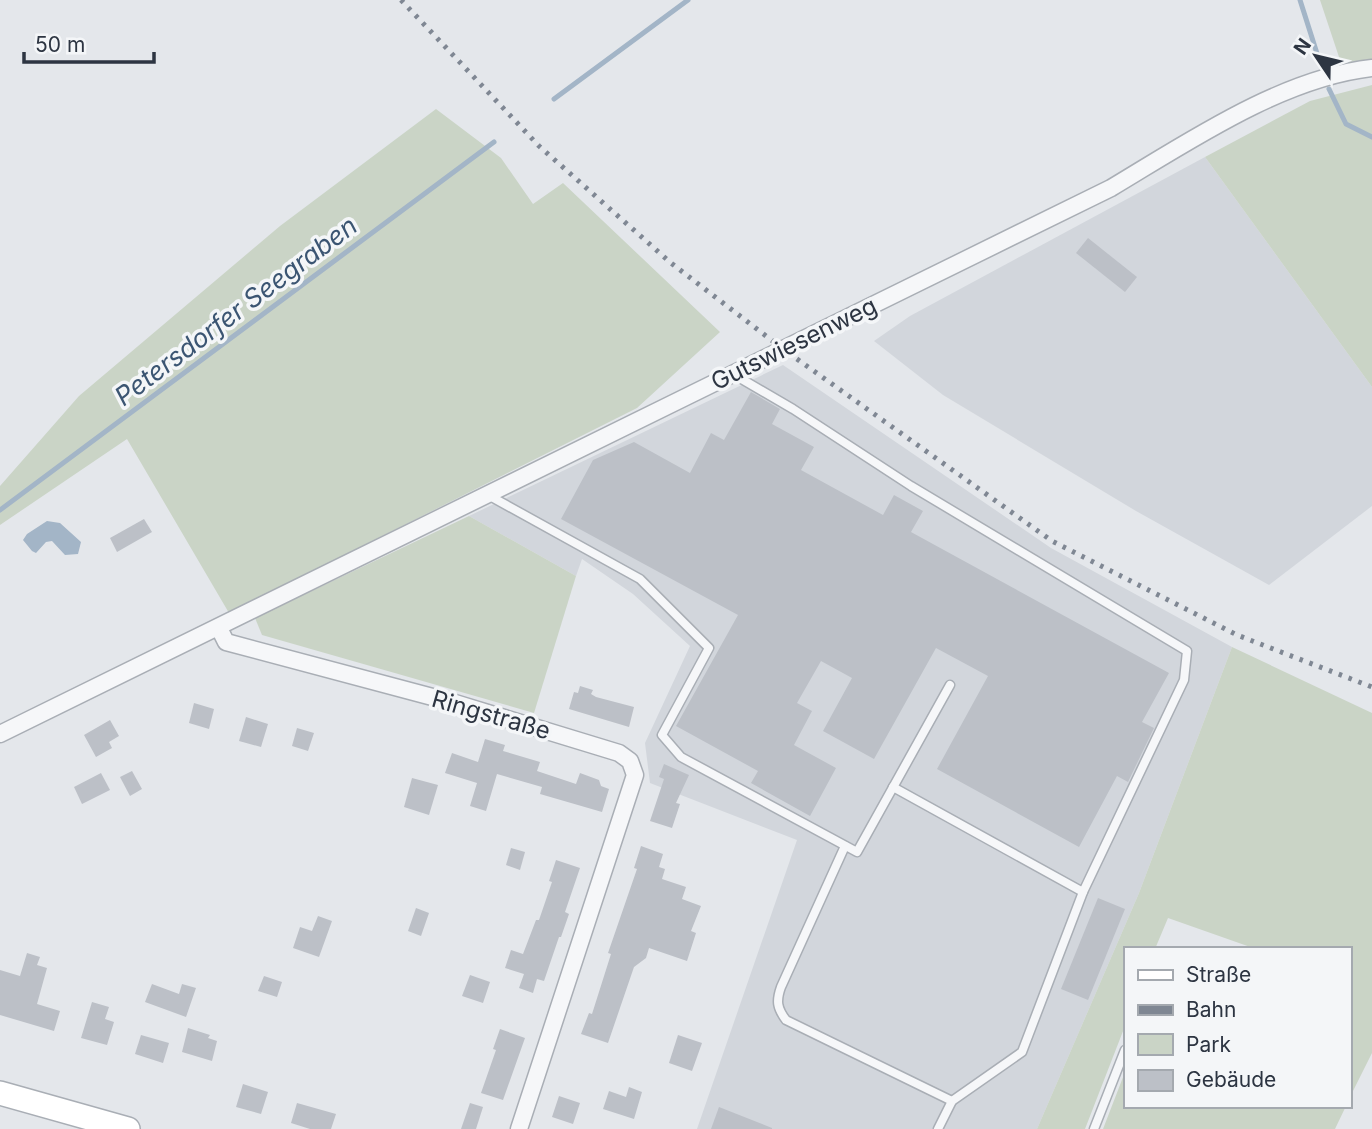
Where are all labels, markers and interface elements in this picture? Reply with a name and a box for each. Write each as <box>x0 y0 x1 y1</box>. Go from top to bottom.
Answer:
scale bar <box>24 21 154 65</box>
north arrow <box>1281 21 1351 91</box>
text: 50 m <box>35 32 85 57</box>
text: N <box>1289 34 1316 59</box>
water label: Petersdorfer Seegraben <box>109 209 363 412</box>
street label: Gutswiesenweg <box>706 291 881 396</box>
street label: Ringstraße <box>429 684 554 745</box>
legend <box>1124 947 1351 1108</box>
text: Straße <box>1186 962 1251 987</box>
text: Bahn <box>1186 997 1236 1022</box>
text: Park <box>1186 1032 1231 1057</box>
text: Gebäude <box>1186 1067 1276 1092</box>

